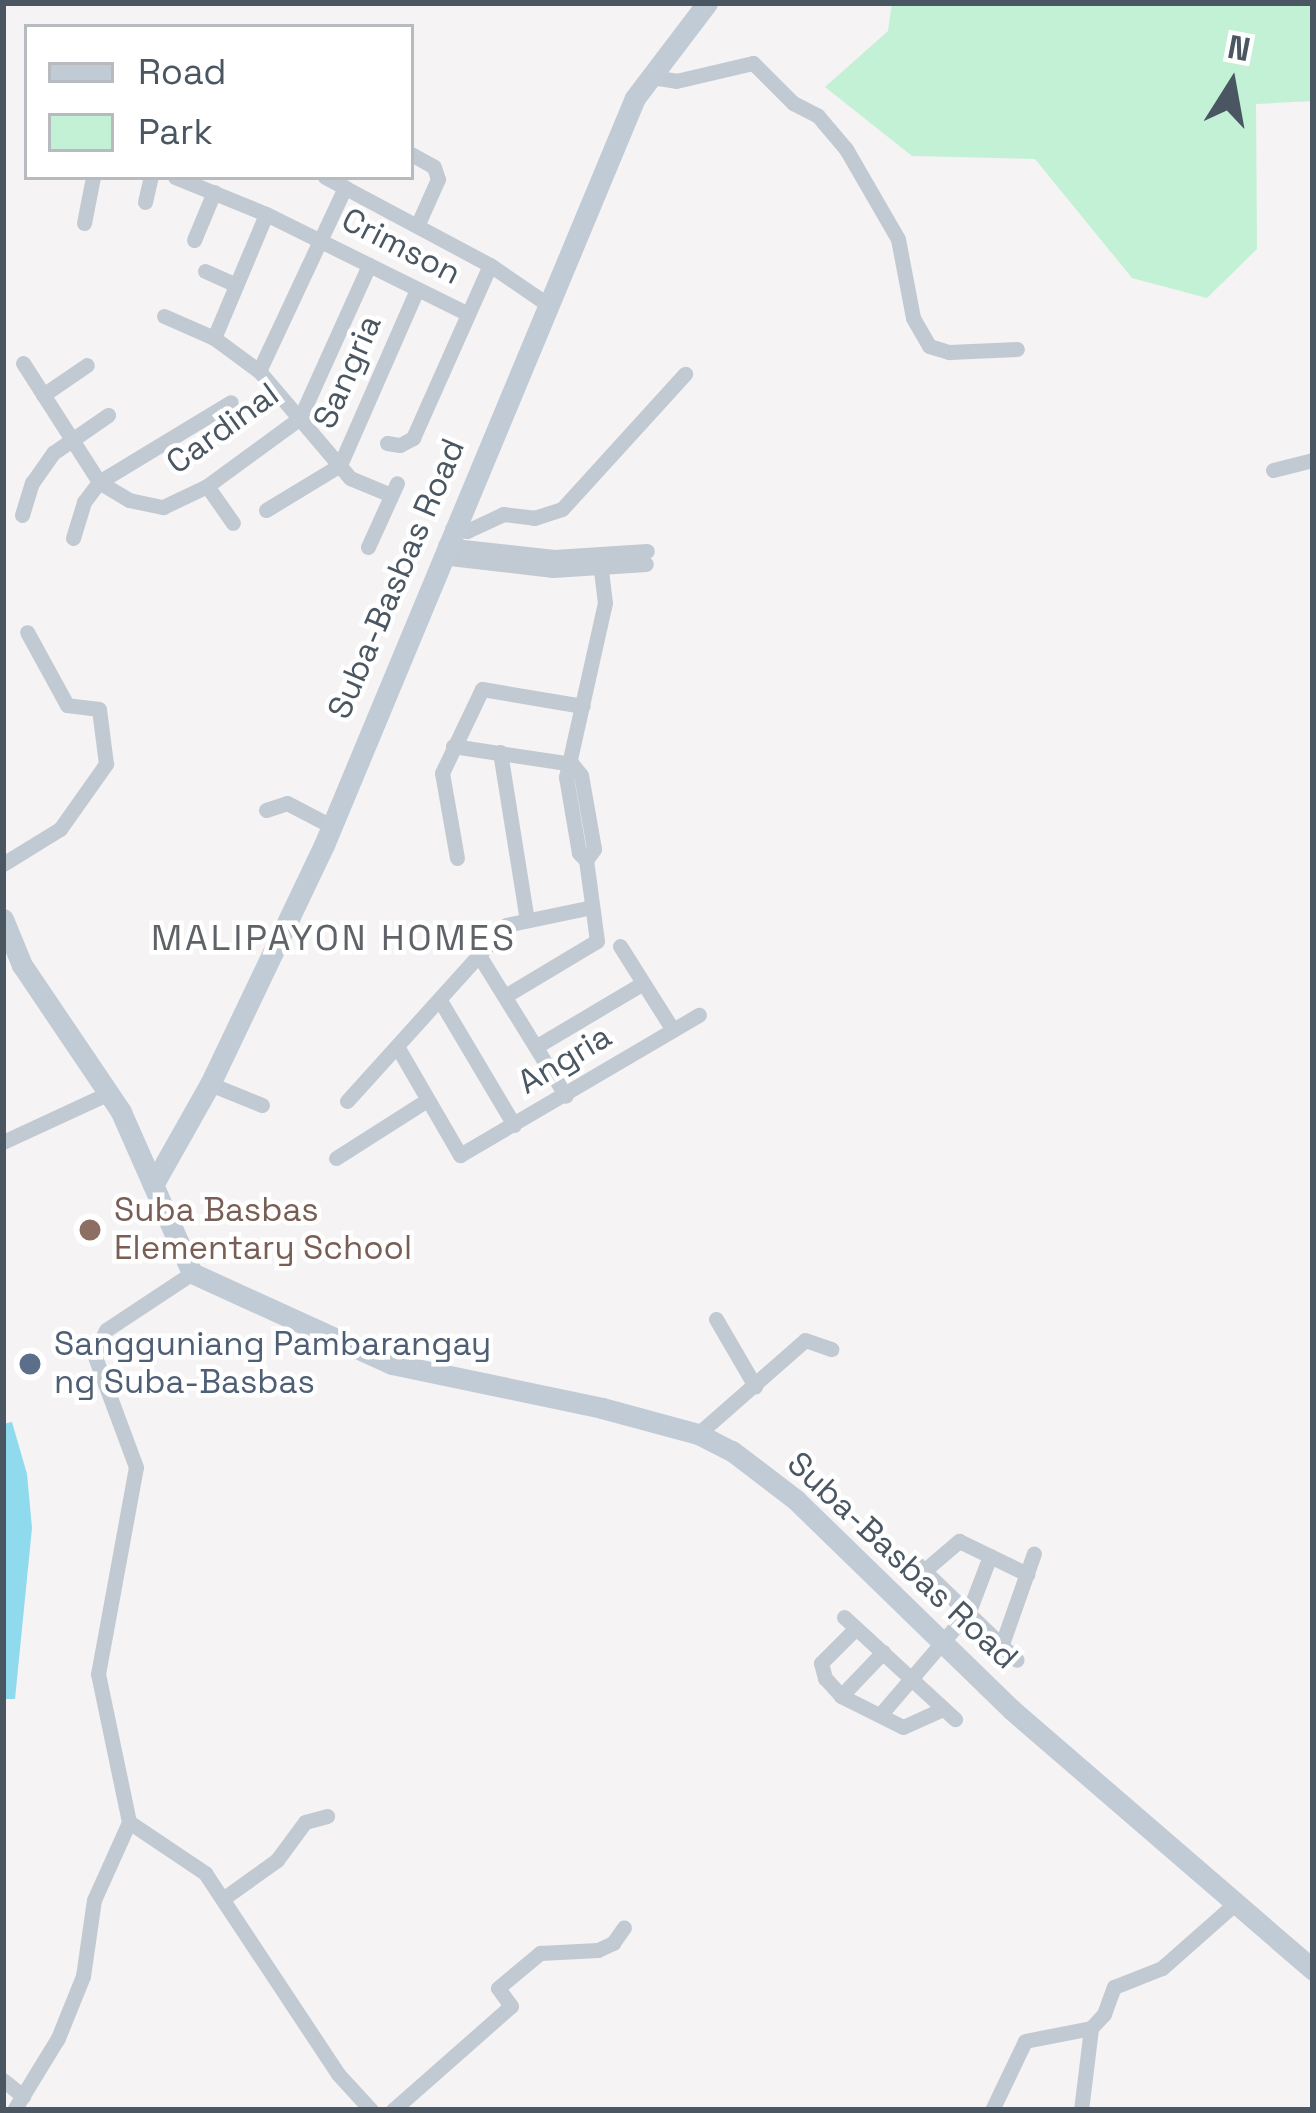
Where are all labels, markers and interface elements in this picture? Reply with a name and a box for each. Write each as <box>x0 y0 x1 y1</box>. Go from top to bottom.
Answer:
legend <box>24 24 414 180</box>
north arrow <box>1172 24 1292 144</box>
text: N <box>1224 26 1254 71</box>
text: Road <box>138 49 226 95</box>
text: Park <box>138 109 213 155</box>
street label: Crimson <box>335 200 467 294</box>
street label: Sangria <box>305 309 391 435</box>
street label: Cardinal <box>159 375 287 483</box>
street label: Suba-Basbas Road <box>320 433 474 725</box>
district label: MALIPAYON HOMES <box>151 917 517 961</box>
street label: Angria <box>511 1017 619 1103</box>
place label: Suba Basbas Elementary School <box>114 1191 412 1269</box>
marker: Suba Basbas Elementary School <box>77 1217 103 1243</box>
place label: Sangguniang Pambarangay ng Suba-Basbas <box>54 1325 491 1403</box>
marker: Sangguniang Pambarangay ng Suba-Basbas <box>17 1351 43 1377</box>
street label: Suba-Basbas Road <box>779 1444 1025 1678</box>

